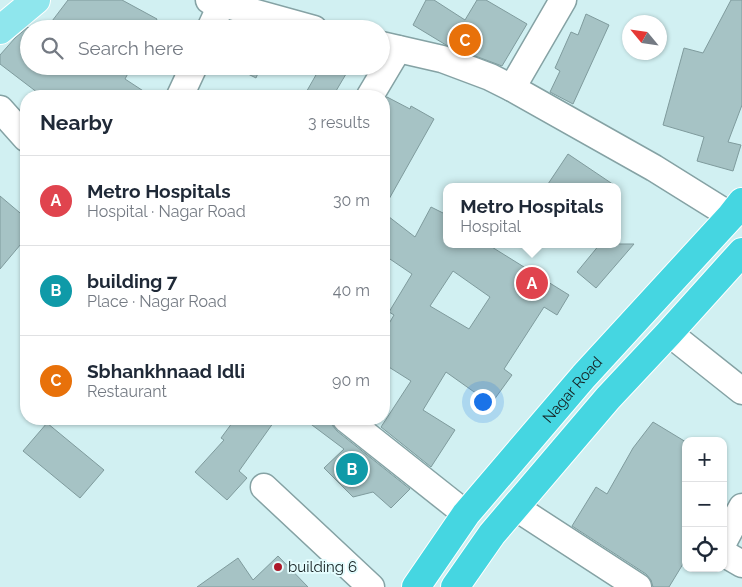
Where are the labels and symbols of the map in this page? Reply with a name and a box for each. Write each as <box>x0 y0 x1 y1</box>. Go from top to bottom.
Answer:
north arrow <box>622 15 667 60</box>
pin: C <box>449 21 481 59</box>
pin: A <box>516 264 548 302</box>
street label: Nagar Road <box>539 353 606 427</box>
your location <box>470 389 496 415</box>
pin: B <box>336 450 368 488</box>
place label: building 6 <box>288 558 357 576</box>
marker: building 6 <box>272 561 284 573</box>

